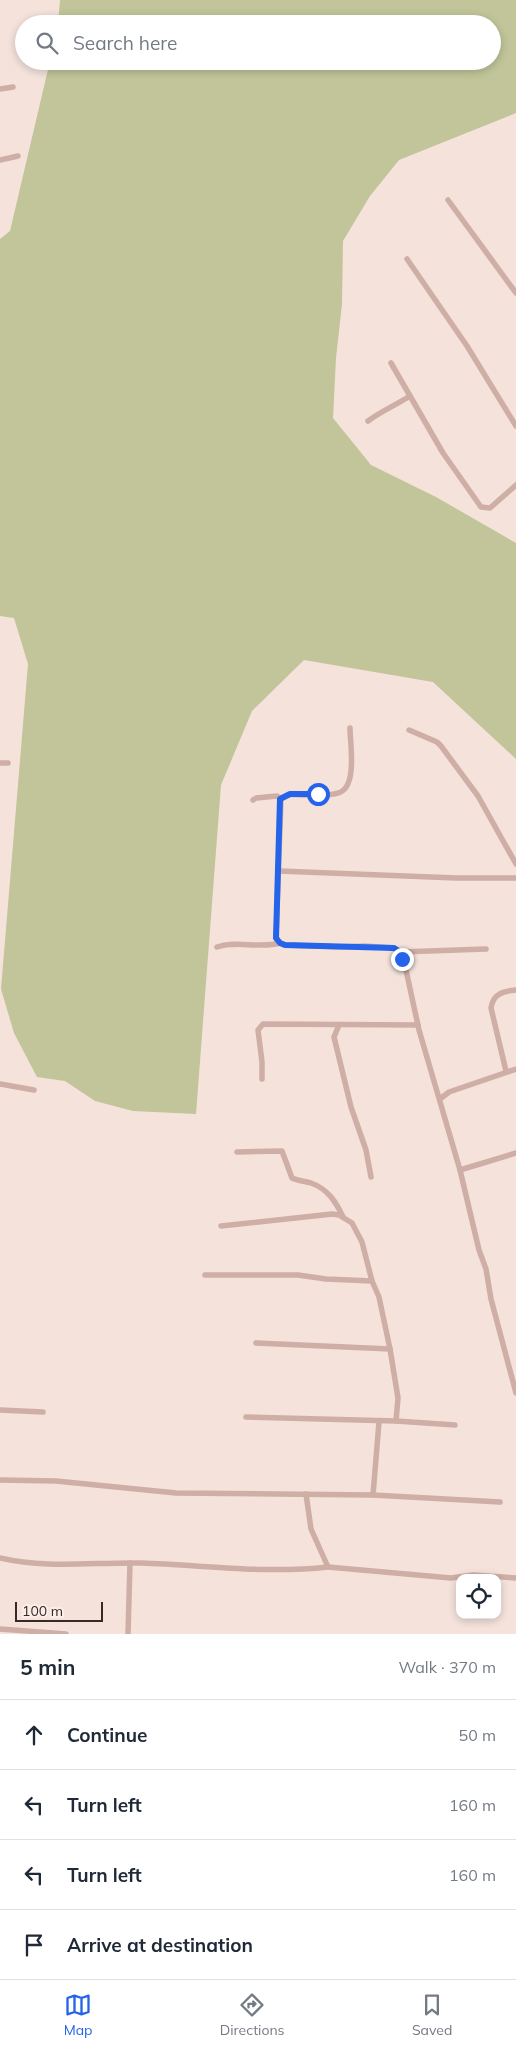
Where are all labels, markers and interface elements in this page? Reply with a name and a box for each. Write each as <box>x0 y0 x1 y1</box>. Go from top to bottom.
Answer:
search box <box>15 15 501 70</box>
icon: search <box>33 29 61 57</box>
text: Search here <box>73 31 177 55</box>
route start <box>307 783 330 806</box>
route end <box>391 948 414 971</box>
map controls <box>456 1574 501 1619</box>
button: locate <box>456 1574 501 1619</box>
scale bar <box>15 1599 102 1622</box>
text: 100 m <box>22 1602 63 1620</box>
text: 5 min <box>20 1654 75 1680</box>
text: Walk · 370 m <box>398 1657 496 1677</box>
icon: ahead <box>20 1721 48 1749</box>
text: Continue <box>67 1723 147 1747</box>
text: 50 m <box>459 1725 496 1745</box>
icon: left <box>20 1791 48 1819</box>
text: Turn left <box>67 1793 142 1817</box>
text: 160 m <box>449 1795 496 1815</box>
icon: left <box>20 1861 48 1889</box>
text: Turn left <box>67 1863 142 1887</box>
text: 160 m <box>449 1865 496 1885</box>
icon: arrive <box>20 1931 48 1959</box>
text: Arrive at destination <box>67 1933 253 1957</box>
tab: Map <box>64 1991 92 2039</box>
tab: Directions <box>220 1991 285 2039</box>
tab: Saved <box>412 1991 452 2039</box>

